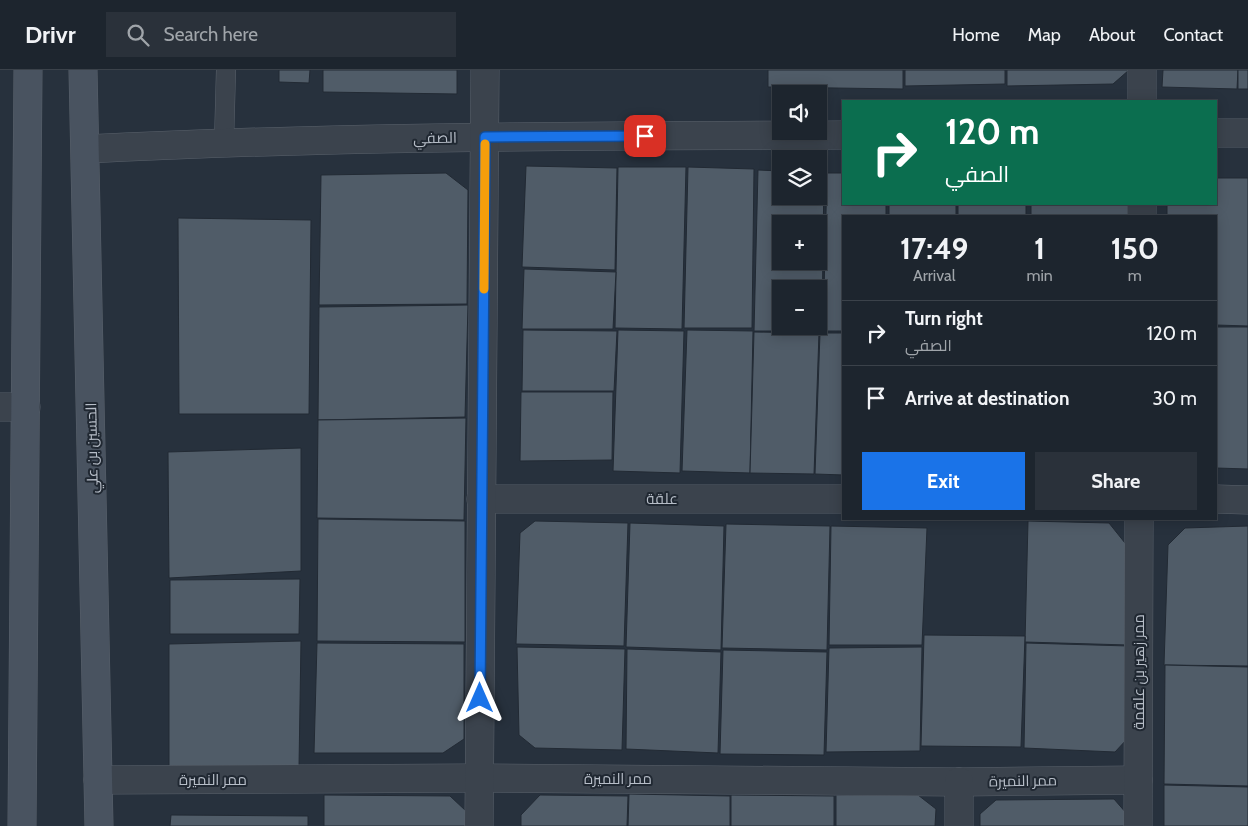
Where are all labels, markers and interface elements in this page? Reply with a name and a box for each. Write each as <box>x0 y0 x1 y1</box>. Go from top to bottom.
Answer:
search box <box>106 12 456 57</box>
text: Drivr <box>25 20 76 49</box>
icon: search <box>124 21 152 49</box>
text: Search here <box>164 23 258 46</box>
text: Home <box>952 24 1000 46</box>
text: Map <box>1028 24 1061 46</box>
text: About <box>1089 24 1135 46</box>
text: Contact <box>1163 24 1223 46</box>
map controls <box>772 85 827 335</box>
button: sound <box>772 85 827 140</box>
text: 120 m <box>945 110 1039 153</box>
pin <box>624 115 666 157</box>
icon: right <box>862 120 927 185</box>
icon: arrive <box>631 122 659 150</box>
street label: الصفي <box>413 129 457 150</box>
button: layers <box>772 150 827 205</box>
text: الصفي <box>945 161 1009 188</box>
button: + <box>772 215 827 270</box>
text: 17:49 <box>900 230 968 267</box>
text: 1 <box>1034 230 1045 267</box>
text: 150 <box>1111 230 1159 267</box>
text: Arrival <box>913 266 955 285</box>
text: min <box>1026 266 1053 285</box>
text: m <box>1128 266 1142 285</box>
button: − <box>772 280 827 335</box>
text: Turn right <box>905 307 983 330</box>
icon: right <box>862 319 890 347</box>
text: 120 m <box>1147 322 1197 345</box>
text: الصفي <box>905 336 952 355</box>
icon: arrive <box>862 384 890 412</box>
text: Arrive at destination <box>905 387 1069 410</box>
text: 30 m <box>1153 387 1197 410</box>
street label: الحسين بن علي <box>82 402 105 494</box>
button: Exit <box>862 452 1025 510</box>
button: Share <box>1035 452 1197 510</box>
street label: علقة <box>646 490 678 508</box>
street label: ممر زهير بن علقمة <box>1130 614 1149 730</box>
position arrow <box>453 671 505 723</box>
street label: ممر النميرة <box>584 770 652 788</box>
street label: ممر النميرة <box>179 771 247 789</box>
street label: ممر النميرة <box>989 771 1057 791</box>

